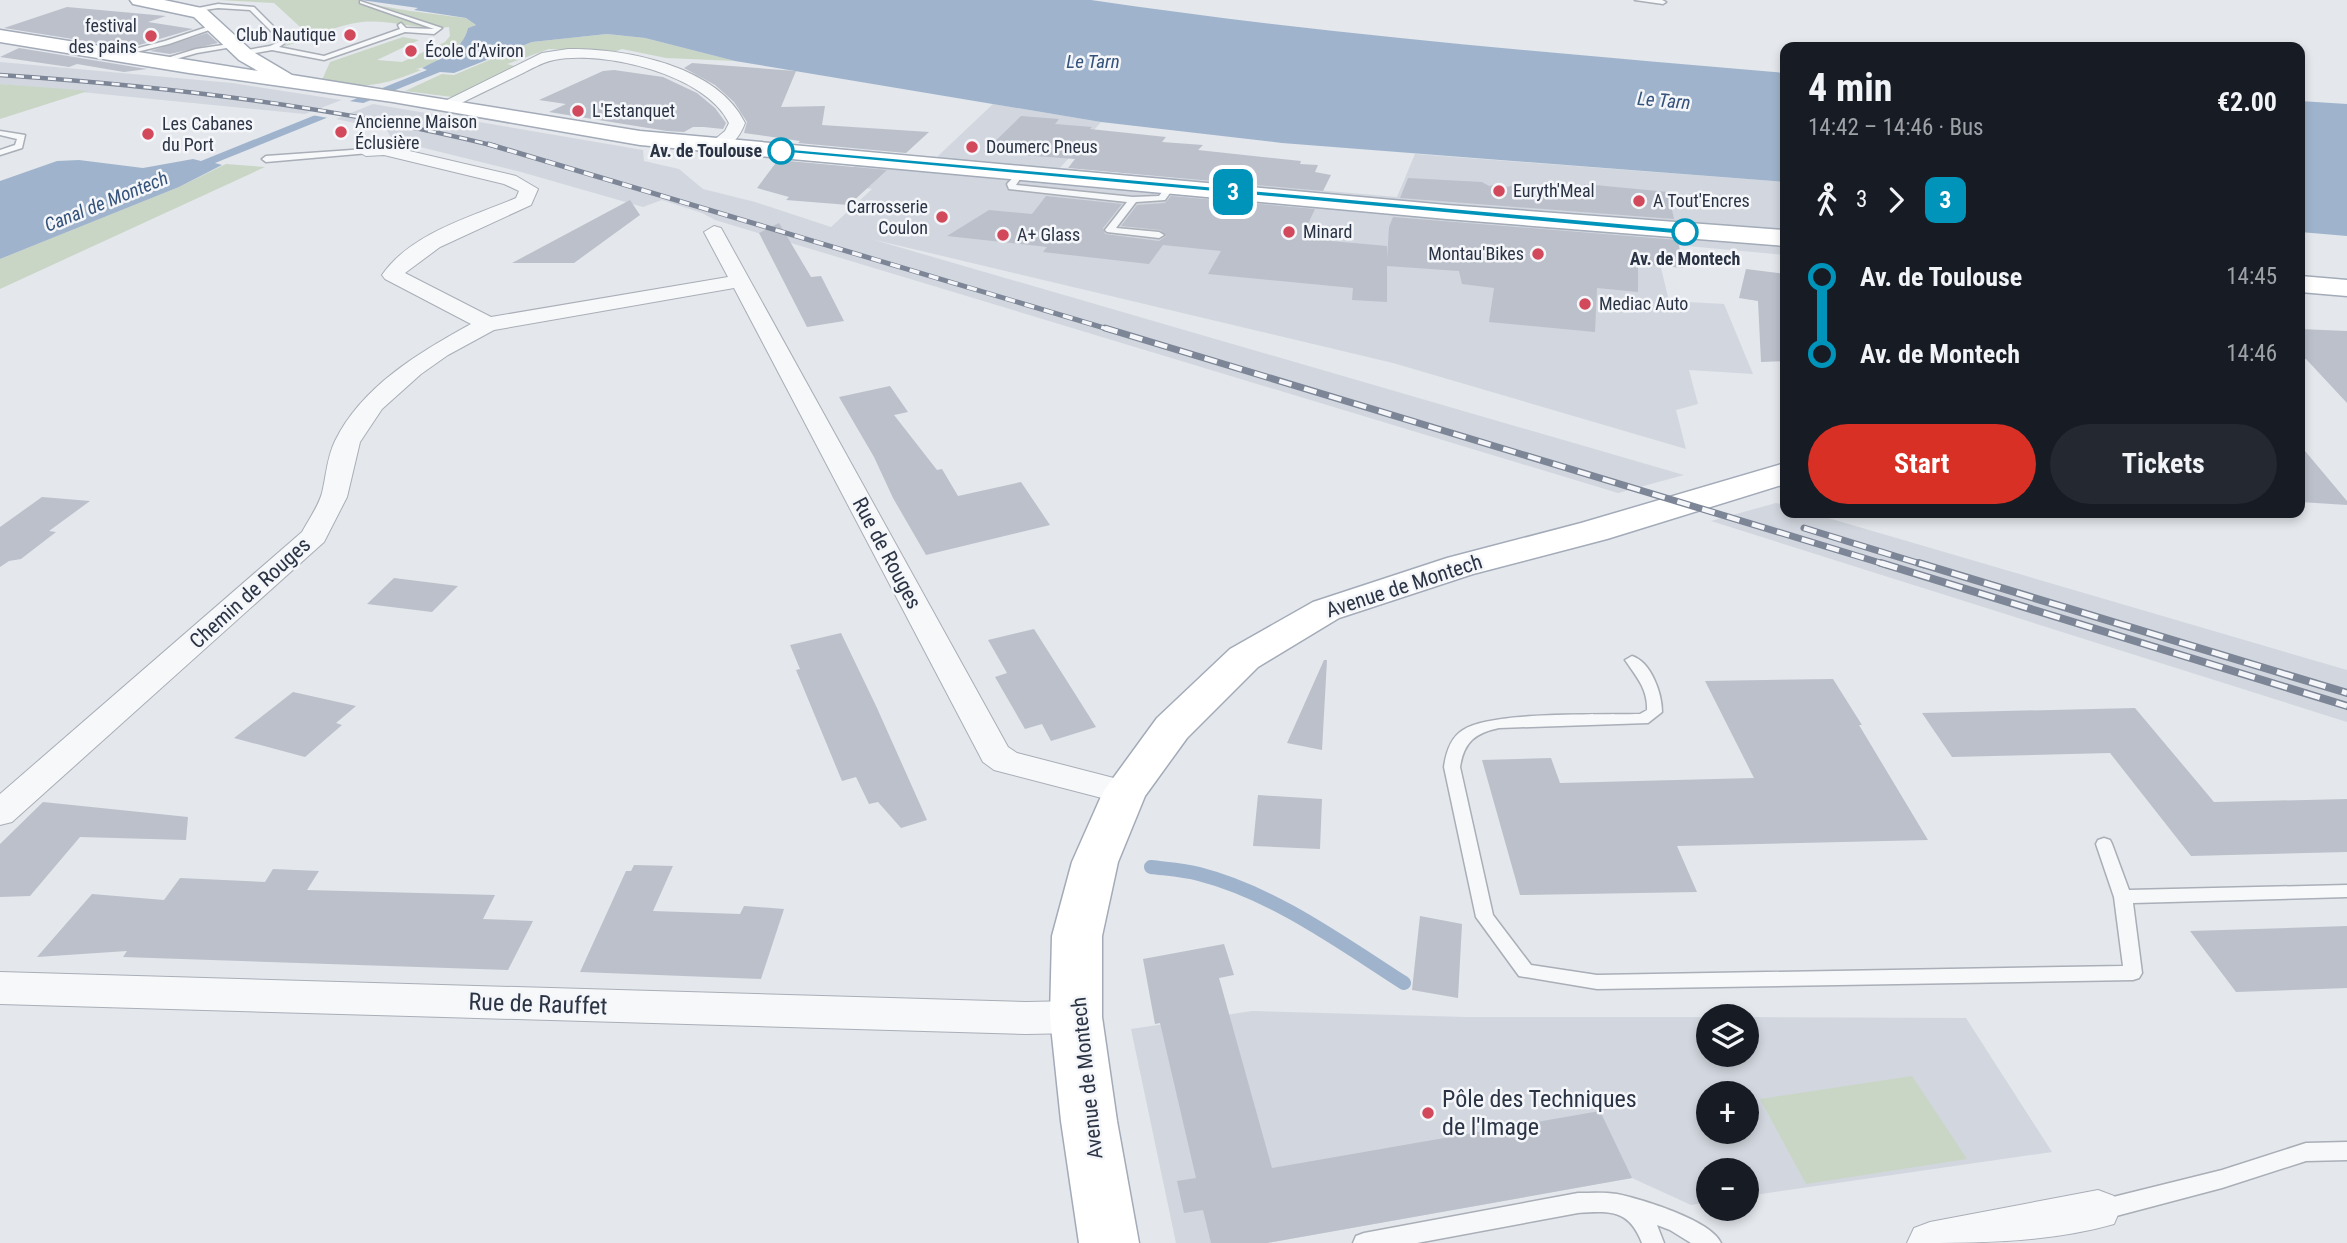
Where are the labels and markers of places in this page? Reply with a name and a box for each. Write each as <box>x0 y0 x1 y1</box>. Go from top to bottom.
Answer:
place label: festival des pains <box>69 15 137 57</box>
place label: Club Nautique <box>236 24 336 45</box>
marker: Club Nautique <box>342 27 358 43</box>
marker: festival des pains <box>143 28 159 44</box>
place label: École d'Aviron <box>425 40 524 61</box>
marker: École d'Aviron <box>403 43 419 59</box>
place label: L'Estanquet <box>592 100 675 121</box>
marker: L'Estanquet <box>570 103 586 119</box>
place label: Ancienne Maison Éclusière <box>355 111 477 153</box>
place label: Les Cabanes du Port <box>162 113 253 155</box>
marker: Ancienne Maison Éclusière <box>333 124 349 140</box>
marker: Les Cabanes du Port <box>140 126 156 142</box>
place label: Doumerc Pneus <box>986 136 1098 157</box>
marker: Av. de Toulouse <box>768 138 794 164</box>
marker: Doumerc Pneus <box>964 139 980 155</box>
place label: Av. de Toulouse <box>650 140 762 161</box>
place label: Euryth'Meal <box>1513 180 1595 201</box>
marker: Euryth'Meal <box>1491 183 1507 199</box>
place label: A Tout'Encres <box>1653 190 1750 211</box>
marker: A Tout'Encres <box>1631 193 1647 209</box>
place label: Carrosserie Coulon <box>846 196 928 238</box>
marker: Carrosserie Coulon <box>934 209 950 225</box>
marker: Av. de Montech <box>1672 219 1698 245</box>
place label: Minard <box>1303 221 1352 242</box>
place label: A+ Glass <box>1017 224 1080 245</box>
marker: Minard <box>1281 224 1297 240</box>
marker: A+ Glass <box>995 227 1011 243</box>
place label: Montau'Bikes <box>1428 243 1524 264</box>
marker: Montau'Bikes <box>1530 246 1546 262</box>
place label: Av. de Montech <box>1630 248 1740 269</box>
place label: Mediac Auto <box>1599 293 1688 314</box>
marker: Mediac Auto <box>1577 296 1593 312</box>
place label: Pôle des Techniques de l'Image <box>1442 1085 1637 1141</box>
marker: Pôle des Techniques de l'Image <box>1420 1105 1436 1121</box>

